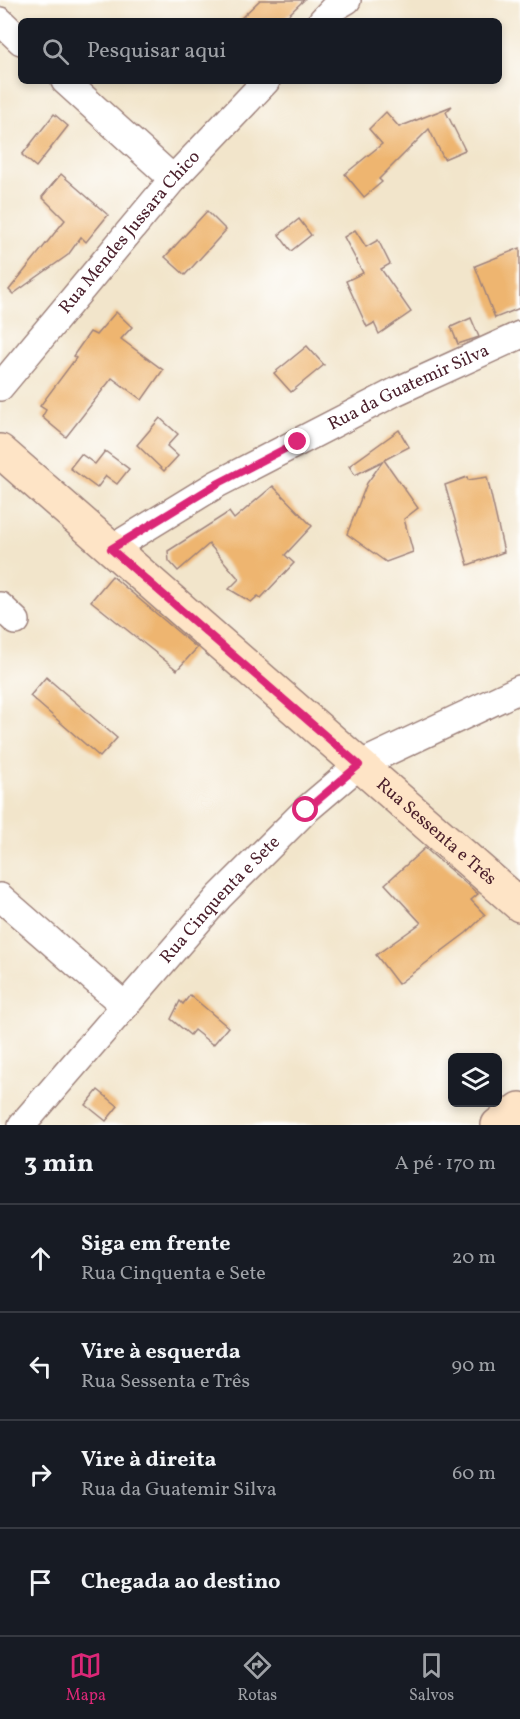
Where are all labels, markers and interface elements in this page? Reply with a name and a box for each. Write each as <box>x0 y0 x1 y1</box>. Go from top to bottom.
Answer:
search box <box>18 18 502 84</box>
icon: search <box>39 35 72 68</box>
text: Pesquisar aqui <box>87 36 226 67</box>
street label: Rua Mendes Jussara Chico <box>53 145 206 319</box>
street label: Rua da Guatemir Silva <box>324 338 493 437</box>
route end <box>284 428 310 454</box>
street label: Rua Sessenta e Três <box>371 772 502 891</box>
route start <box>292 796 318 822</box>
street label: Rua Cinquenta e Sete <box>154 830 286 969</box>
map controls <box>448 1053 502 1107</box>
button: layers <box>448 1053 502 1107</box>
text: 3 min <box>24 1146 94 1182</box>
text: A pé · 170 m <box>395 1150 496 1178</box>
text: Siga em frente <box>81 1229 231 1260</box>
icon: ahead <box>24 1242 57 1275</box>
text: 20 m <box>452 1244 496 1272</box>
text: Rua Cinquenta e Sete <box>81 1260 266 1288</box>
text: Vire à esquerda <box>81 1337 241 1368</box>
icon: left <box>24 1350 57 1383</box>
text: 90 m <box>452 1352 496 1380</box>
text: Rua Sessenta e Três <box>81 1368 250 1396</box>
text: Vire à direita <box>81 1445 217 1476</box>
icon: right <box>24 1458 57 1491</box>
text: 60 m <box>452 1460 496 1488</box>
text: Rua da Guatemir Silva <box>81 1476 277 1504</box>
icon: arrive <box>24 1566 57 1599</box>
text: Chegada ao destino <box>81 1567 281 1598</box>
tab: Mapa <box>66 1649 106 1707</box>
tab: Rotas <box>238 1649 277 1707</box>
tab: Salvos <box>409 1649 454 1707</box>

